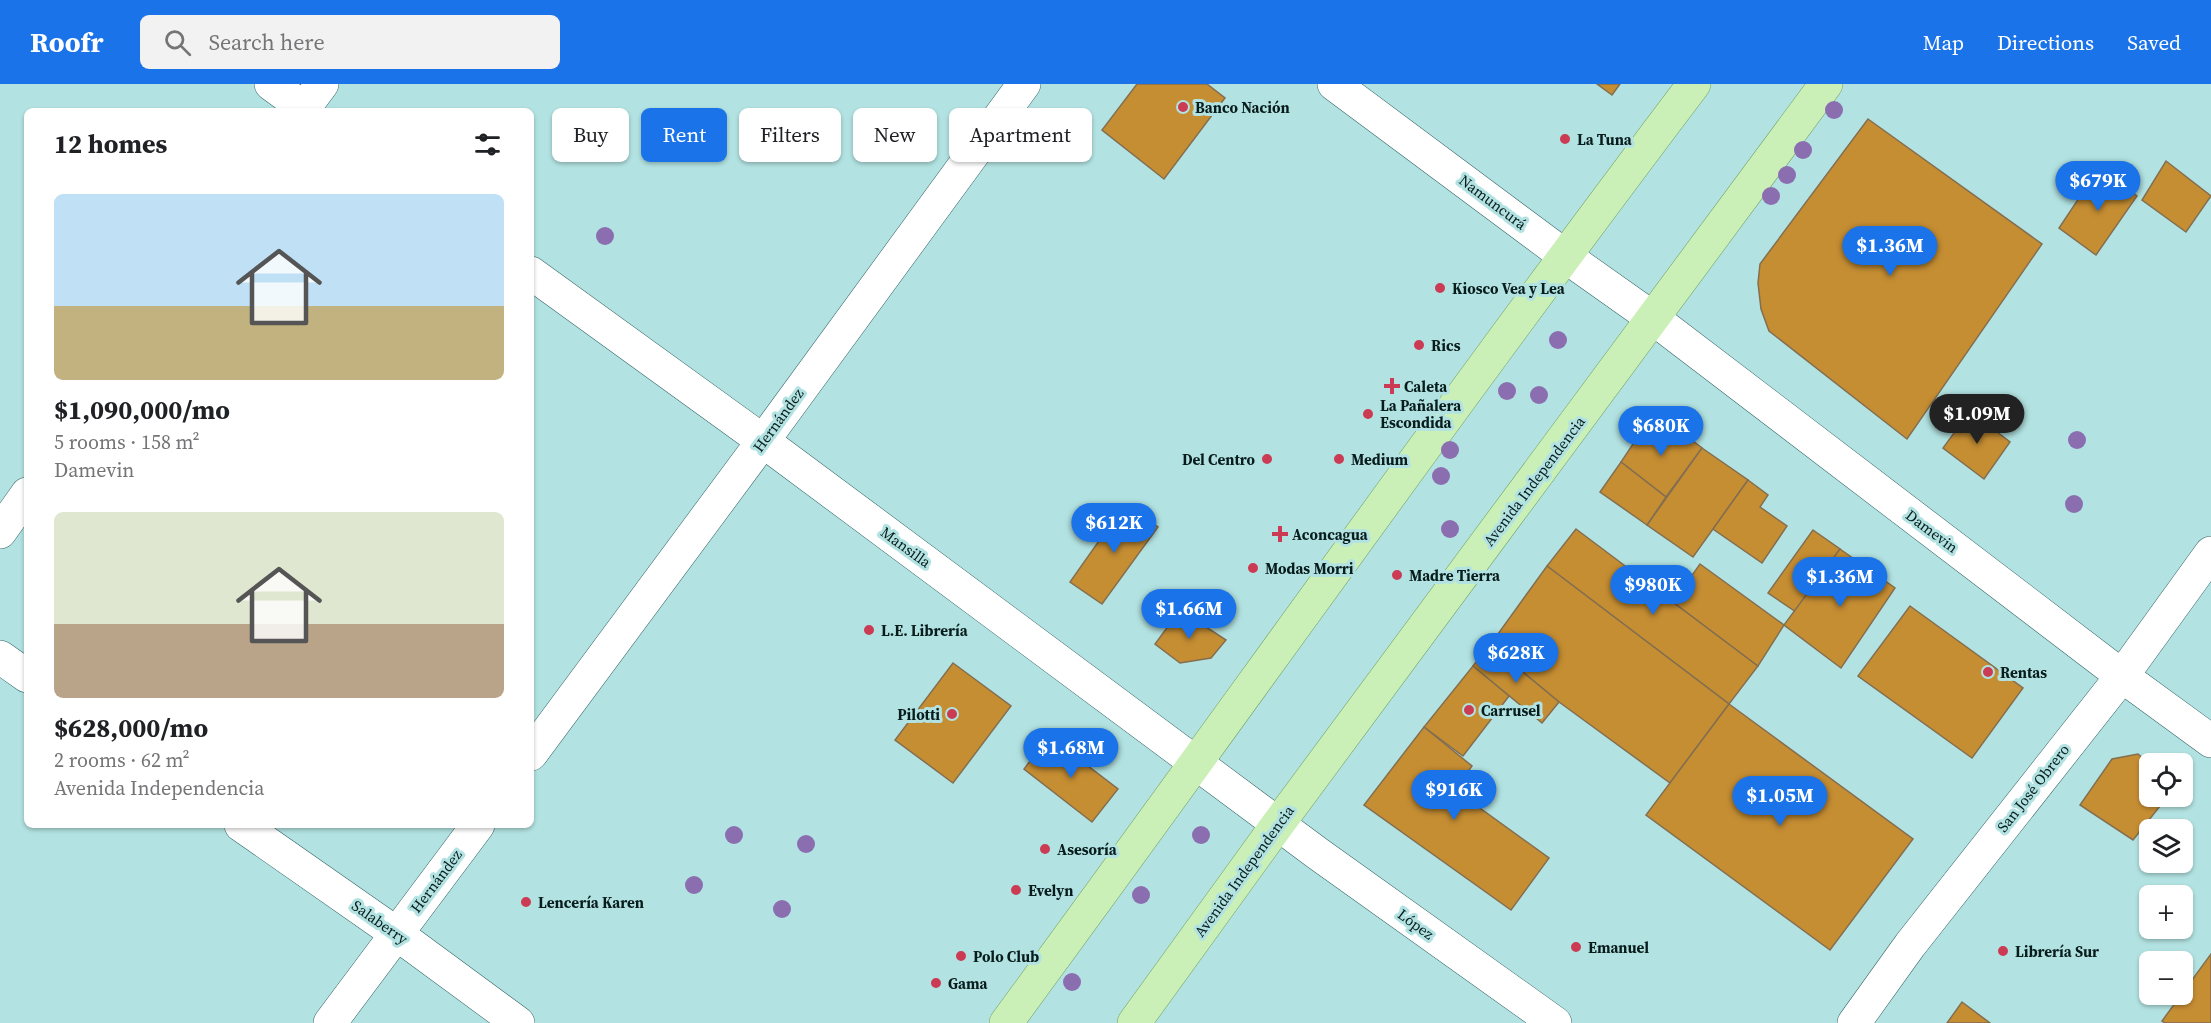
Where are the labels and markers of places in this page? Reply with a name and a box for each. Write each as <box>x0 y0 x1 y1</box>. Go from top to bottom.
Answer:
place label: Banco Nación <box>1195 97 1290 118</box>
marker: Banco Nación <box>1176 100 1190 114</box>
place label: La Tuna <box>1577 129 1633 150</box>
marker: La Tuna <box>1558 132 1572 146</box>
pin: $679K <box>2056 161 2140 212</box>
pin: $1.36M <box>1841 226 1939 277</box>
place label: Kiosco Vea y Lea <box>1452 278 1566 299</box>
marker: Kiosco Vea y Lea <box>1433 281 1447 295</box>
place label: Rics <box>1431 335 1461 356</box>
marker: Rics <box>1412 338 1426 352</box>
place label: Caleta <box>1404 376 1448 397</box>
marker: Caleta <box>1385 379 1399 393</box>
pin: $1.09M <box>1928 394 2026 445</box>
place label: La Pañalera Escondida <box>1380 395 1462 433</box>
pin: $680K <box>1619 406 1703 457</box>
marker: La Pañalera Escondida <box>1361 407 1375 421</box>
place label: Del Centro <box>1182 449 1256 470</box>
place label: Medium <box>1351 449 1409 470</box>
marker: Del Centro <box>1260 452 1274 466</box>
marker: Medium <box>1332 452 1346 466</box>
pin: $612K <box>1072 503 1156 554</box>
place label: Aconcagua <box>1292 524 1369 545</box>
marker: Aconcagua <box>1273 527 1287 541</box>
pin: $1.36M <box>1791 557 1889 608</box>
place label: Modas Morri <box>1265 558 1354 579</box>
marker: Modas Morri <box>1246 561 1260 575</box>
place label: Madre Tierra <box>1409 565 1501 586</box>
pin: $980K <box>1611 565 1695 616</box>
marker: Madre Tierra <box>1390 568 1404 582</box>
pin: $1.66M <box>1140 589 1238 640</box>
place label: L.E. Librería <box>881 620 969 641</box>
marker: L.E. Librería <box>862 623 876 637</box>
pin: $628K <box>1474 633 1558 684</box>
place label: Rentas <box>2000 662 2047 683</box>
marker: Rentas <box>1981 665 1995 679</box>
place label: Carrusel <box>1481 700 1541 721</box>
marker: Carrusel <box>1462 703 1476 717</box>
place label: Pilotti <box>897 704 940 725</box>
marker: Pilotti <box>945 707 959 721</box>
pin: $1.68M <box>1022 728 1120 779</box>
pin: $916K <box>1412 770 1496 821</box>
pin: $1.05M <box>1731 776 1829 827</box>
place label: Asesoría <box>1057 839 1118 860</box>
marker: Asesoría <box>1038 842 1052 856</box>
place label: Evelyn <box>1028 880 1073 901</box>
marker: Evelyn <box>1009 883 1023 897</box>
place label: Lencería Karen <box>538 892 644 913</box>
marker: Lencería Karen <box>519 895 533 909</box>
place label: Emanuel <box>1588 937 1649 958</box>
marker: Emanuel <box>1569 940 1583 954</box>
place label: Librería Sur <box>2015 941 2099 962</box>
marker: Librería Sur <box>1996 944 2010 958</box>
place label: Polo Club <box>973 946 1039 967</box>
marker: Polo Club <box>954 949 968 963</box>
place label: Gama <box>948 973 988 994</box>
marker: Gama <box>929 976 943 990</box>

